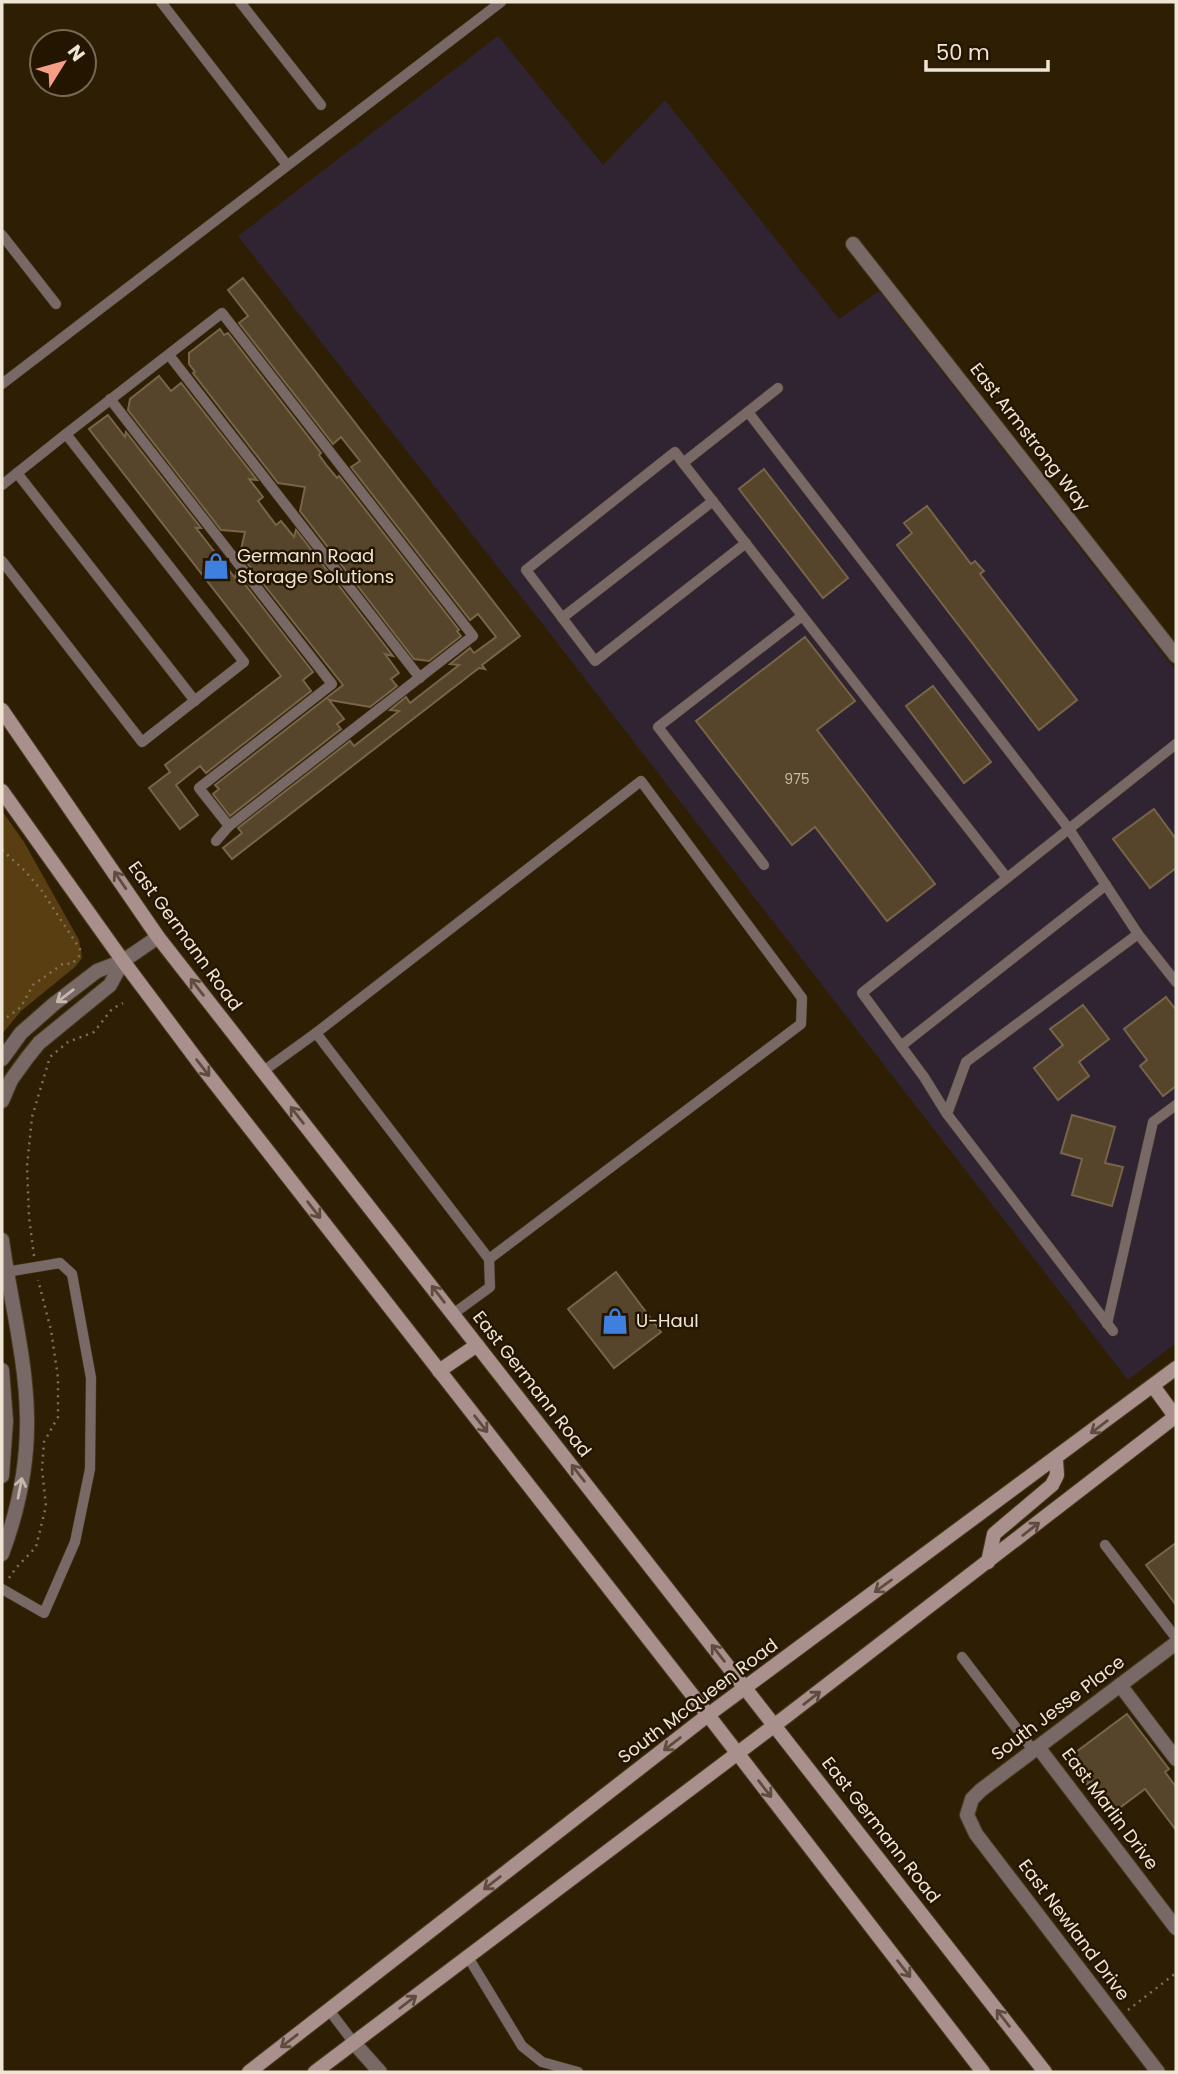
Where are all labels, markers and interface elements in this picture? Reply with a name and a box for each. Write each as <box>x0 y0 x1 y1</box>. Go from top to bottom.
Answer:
north arrow <box>28 28 98 98</box>
scale bar <box>926 28 1048 72</box>
text: 50 m <box>936 38 990 67</box>
text: N <box>61 39 91 67</box>
street label: East Armstrong Way <box>964 357 1096 516</box>
place label: Germann Road Storage Solutions <box>237 543 394 589</box>
shop icon: Germann Road Storage Solutions <box>201 551 231 581</box>
house number: 975 <box>784 769 810 789</box>
street label: East Germann Road <box>123 856 248 1016</box>
one-way arrow <box>112 871 127 890</box>
one-way arrow <box>189 979 204 997</box>
one-way arrow <box>56 988 74 1003</box>
one-way arrow <box>195 1058 210 1077</box>
one-way arrow <box>289 1107 304 1125</box>
one-way arrow <box>306 1201 321 1219</box>
one-way arrow <box>430 1286 445 1304</box>
street label: East Germann Road <box>467 1305 597 1462</box>
shop icon: U-Haul <box>600 1306 630 1336</box>
place label: U-Haul <box>636 1308 699 1333</box>
one-way arrow <box>473 1415 488 1433</box>
one-way arrow <box>1090 1420 1109 1434</box>
one-way arrow <box>570 1465 586 1483</box>
one-way arrow <box>13 1477 27 1500</box>
one-way arrow <box>1021 1521 1039 1536</box>
one-way arrow <box>874 1579 893 1593</box>
street label: South McQueen Road <box>613 1632 783 1769</box>
one-way arrow <box>710 1644 725 1662</box>
street label: South Jesse Place <box>986 1649 1130 1766</box>
one-way arrow <box>802 1690 820 1705</box>
one-way arrow <box>663 1736 682 1751</box>
street label: East Marlin Drive <box>1056 1743 1165 1875</box>
street label: East Germann Road <box>816 1751 946 1908</box>
one-way arrow <box>757 1779 772 1798</box>
street label: East Newland Drive <box>1013 1854 1136 2005</box>
one-way arrow <box>484 1876 502 1891</box>
one-way arrow <box>896 1959 911 1978</box>
one-way arrow <box>399 1994 417 2009</box>
one-way arrow <box>995 2010 1010 2028</box>
one-way arrow <box>280 2034 299 2049</box>

